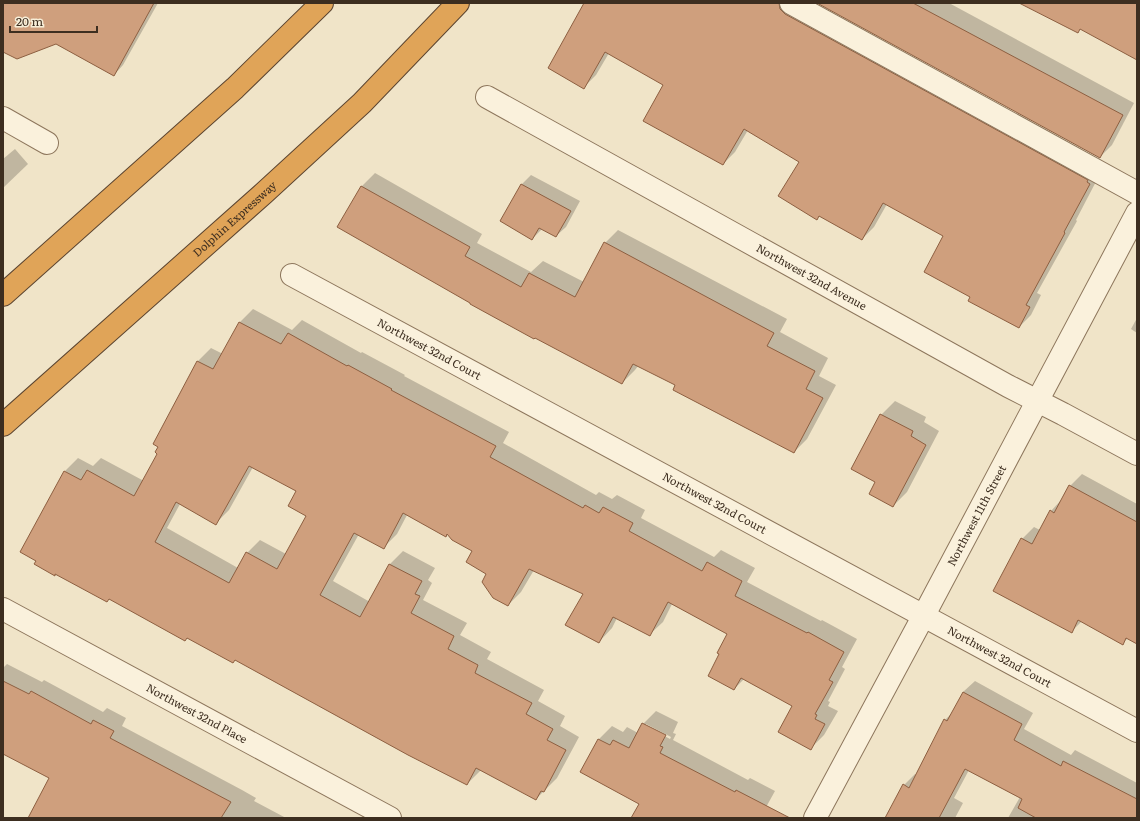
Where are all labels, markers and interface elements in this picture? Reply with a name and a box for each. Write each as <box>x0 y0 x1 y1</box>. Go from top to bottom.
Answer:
scale bar <box>10 8 97 34</box>
text: 20 m <box>16 12 43 30</box>
street label: Dolphin Expressway <box>189 176 280 260</box>
street label: Northwest 32nd Avenue <box>754 239 870 313</box>
street label: Northwest 32nd Court <box>375 314 485 383</box>
street label: Northwest 11th Street <box>942 461 1009 568</box>
street label: Northwest 32nd Court <box>660 467 770 537</box>
street label: Northwest 32nd Court <box>945 621 1055 691</box>
street label: Northwest 32nd Place <box>144 679 251 747</box>

